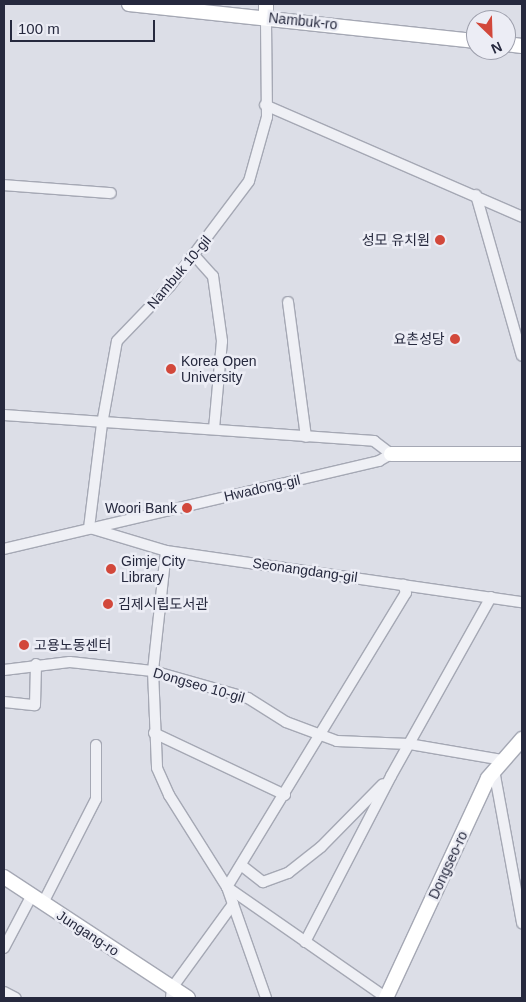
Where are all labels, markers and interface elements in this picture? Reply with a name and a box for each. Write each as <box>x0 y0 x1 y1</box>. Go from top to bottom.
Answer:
street label: Nambuk-ro <box>268 9 338 33</box>
scale bar <box>12 10 158 42</box>
north arrow <box>466 10 516 60</box>
text: 100 m <box>18 20 60 37</box>
text: N <box>489 38 505 57</box>
street label: Nambuk 10-gil <box>144 232 214 312</box>
place label: 성모 유치원 <box>362 232 430 248</box>
marker: 성모 유치원 <box>434 234 446 246</box>
place label: 요촌성당 <box>393 331 445 347</box>
marker: 요촌성당 <box>449 333 461 345</box>
place label: Korea Open University <box>181 353 256 386</box>
marker: Korea Open University <box>165 363 177 375</box>
street label: Hwadong-gil <box>222 471 302 505</box>
place label: Woori Bank <box>105 500 177 516</box>
marker: Woori Bank <box>181 502 193 514</box>
place label: Gimje City Library <box>121 553 186 586</box>
street label: Seonangdang-gil <box>251 554 359 586</box>
marker: Gimje City Library <box>105 563 117 575</box>
place label: 김제시립도서관 <box>118 596 208 612</box>
marker: 김제시립도서관 <box>102 598 114 610</box>
place label: 고용노동센터 <box>34 637 111 653</box>
marker: 고용노동센터 <box>18 639 30 651</box>
street label: Dongseo 10-gil <box>151 664 247 706</box>
street label: Dongseo-ro <box>425 828 471 902</box>
street label: Jungang-ro <box>54 907 122 959</box>

